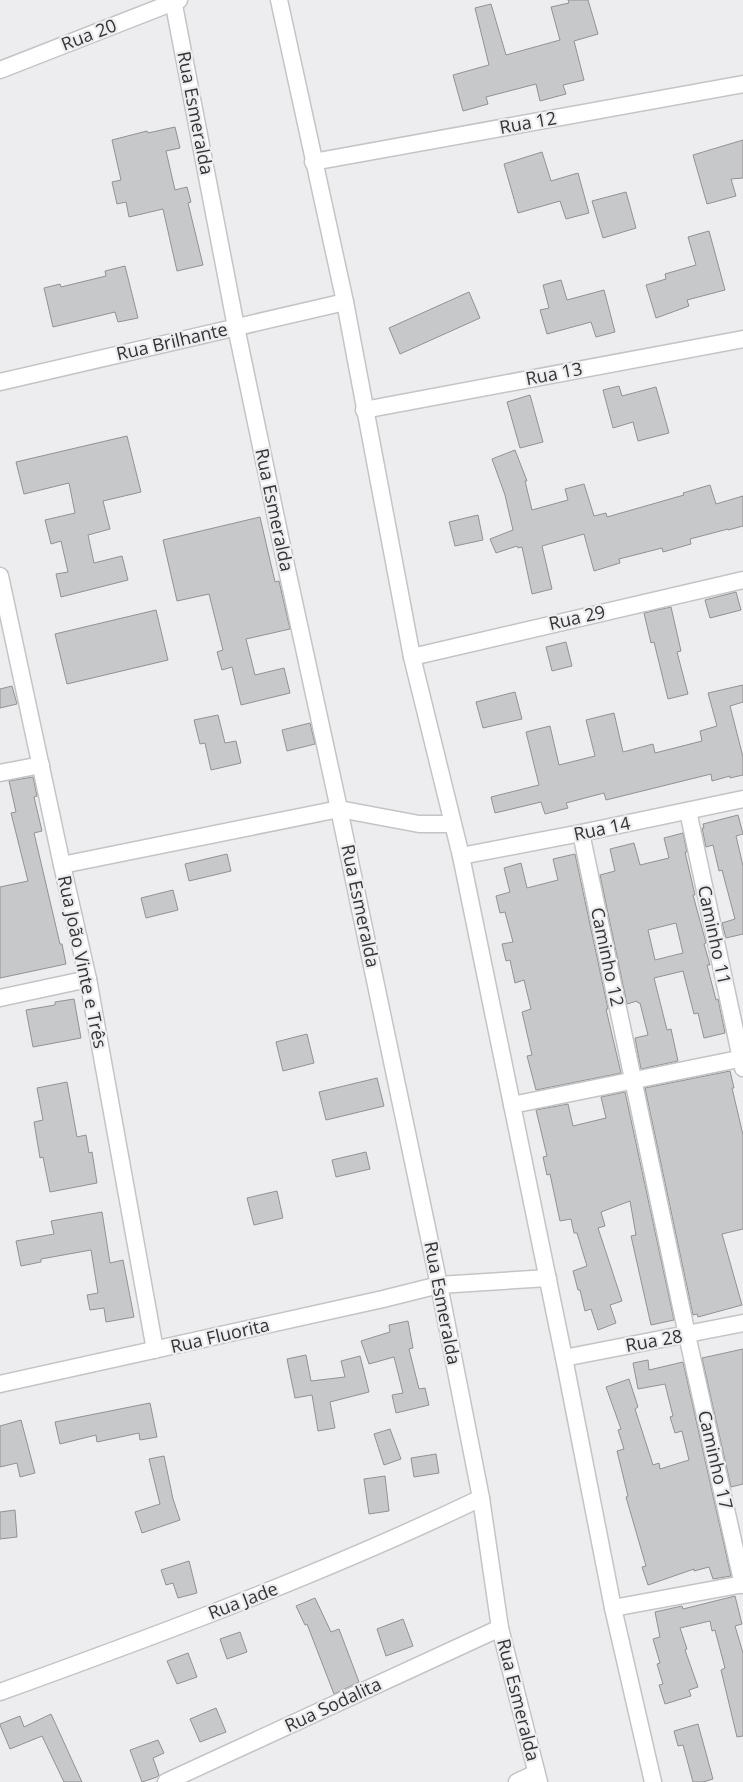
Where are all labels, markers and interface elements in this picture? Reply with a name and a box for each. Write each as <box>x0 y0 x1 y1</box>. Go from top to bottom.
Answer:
street label: Rua 20 <box>58 13 120 56</box>
street label: Rua Esmeralda <box>172 49 220 177</box>
street label: Rua 12 <box>497 105 558 139</box>
street label: Rua Brilhante <box>114 317 230 365</box>
street label: Rua 13 <box>523 356 584 390</box>
street label: Rua Esmeralda <box>250 446 300 573</box>
street label: Rua 29 <box>546 599 607 635</box>
street label: Rua 14 <box>571 810 632 846</box>
street label: Rua Esmeralda <box>336 842 386 969</box>
street label: Rua João Vinte e Três <box>53 873 113 1050</box>
street label: Caminho 11 <box>693 883 737 987</box>
street label: Caminho 12 <box>586 905 630 1009</box>
street label: Rua Esmeralda <box>419 1239 467 1367</box>
street label: Rua Fluorita <box>168 1312 272 1358</box>
street label: Rua 28 <box>623 1323 684 1357</box>
street label: Caminho 17 <box>693 1408 739 1512</box>
street label: Rua Jade <box>204 1576 281 1624</box>
street label: Rua Esmeralda <box>492 1636 546 1763</box>
street label: Rua Sodalita <box>280 1671 385 1737</box>

